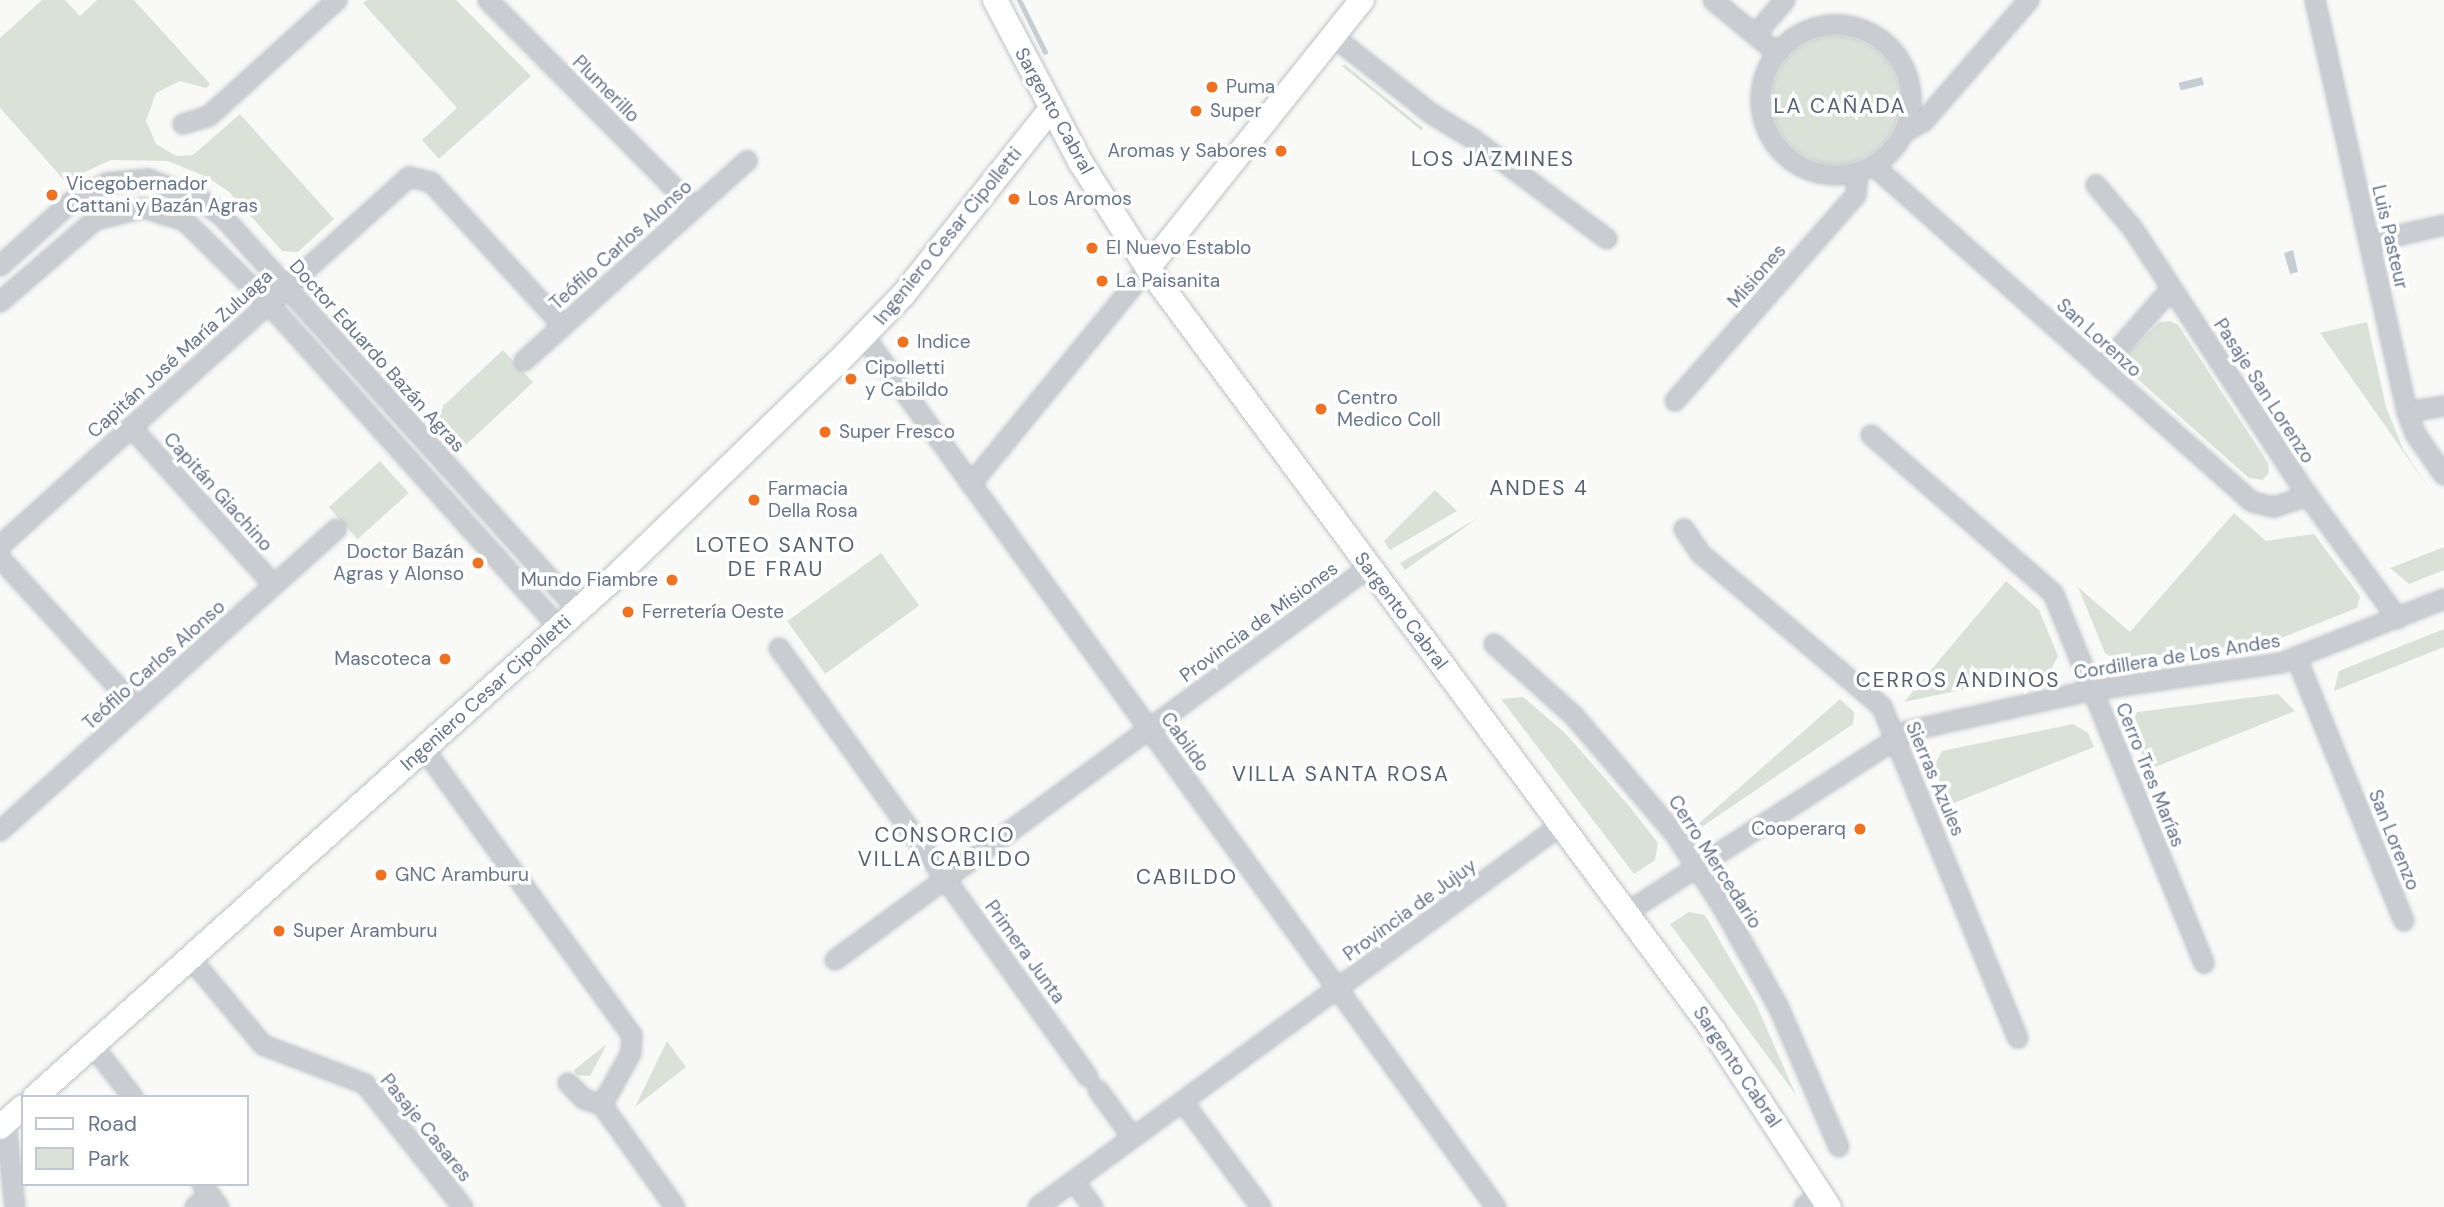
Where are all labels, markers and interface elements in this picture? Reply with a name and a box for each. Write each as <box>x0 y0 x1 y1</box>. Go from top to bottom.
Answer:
street label: Sargento Cabral <box>1010 44 1098 178</box>
street label: Plumerillo <box>568 51 644 127</box>
place label: Puma <box>1226 76 1275 98</box>
marker: Puma <box>1204 79 1220 95</box>
district label: LA CAÑADA <box>1775 93 1905 119</box>
place label: Super <box>1210 100 1262 122</box>
marker: Super <box>1188 103 1204 119</box>
place label: Aromas y Sabores <box>1107 140 1267 162</box>
street label: Ingeniero Cesar Cipolletti <box>869 143 1027 329</box>
marker: Aromas y Sabores <box>1273 143 1289 159</box>
district label: LOS JAZMINES <box>1412 146 1574 172</box>
place label: Vicegobernador Cattani y Bazán Agras <box>66 173 258 217</box>
street label: Teófilo Carlos Alonso <box>545 175 697 315</box>
street label: Luis Pasteur <box>2367 183 2413 291</box>
marker: Vicegobernador Cattani y Bazán Agras <box>44 187 60 203</box>
place label: Los Aromos <box>1028 188 1132 210</box>
marker: Los Aromos <box>1006 191 1022 207</box>
place label: El Nuevo Establo <box>1106 237 1251 259</box>
street label: Misiones <box>1723 239 1791 313</box>
marker: El Nuevo Establo <box>1084 240 1100 256</box>
street label: Doctor Eduardo Bazán Agras <box>284 255 470 457</box>
street label: Capitán José María Zuluaga <box>83 265 277 443</box>
place label: La Paisanita <box>1116 270 1220 292</box>
marker: La Paisanita <box>1094 273 1110 289</box>
street label: San Lorenzo <box>2052 294 2146 382</box>
street label: Pasaje San Lorenzo <box>2209 314 2319 468</box>
place label: Indice <box>917 331 970 353</box>
marker: Indice <box>895 334 911 350</box>
place label: Cipolletti y Cabildo <box>865 357 948 401</box>
marker: Cipolletti y Cabildo <box>843 371 859 387</box>
place label: Centro Medico Coll <box>1337 387 1441 431</box>
marker: Centro Medico Coll <box>1311 399 1331 419</box>
place label: Super Fresco <box>839 421 955 443</box>
marker: Super Fresco <box>817 424 833 440</box>
street label: Capitán Giachino <box>159 428 277 556</box>
district label: ANDES 4 <box>1490 475 1588 501</box>
place label: Farmacia Della Rosa <box>768 478 858 522</box>
marker: Farmacia Della Rosa <box>746 492 762 508</box>
district label: LOTEO SANTO DE FRAU <box>697 532 855 582</box>
place label: Doctor Bazán Agras y Alonso <box>333 541 464 585</box>
street label: Sargento Cabral <box>1349 548 1453 674</box>
marker: Doctor Bazán Agras y Alonso <box>470 555 486 571</box>
street label: Provincia de Misiones <box>1176 557 1342 687</box>
place label: Mundo Fiambre <box>521 569 658 591</box>
marker: Mundo Fiambre <box>664 572 680 588</box>
street label: Teófilo Carlos Alonso <box>78 595 230 735</box>
place label: Ferretería Oeste <box>642 601 784 623</box>
marker: Ferretería Oeste <box>620 604 636 620</box>
street label: Ingeniero Cesar Cipolletti <box>396 610 576 776</box>
street label: Cordillera de Los Andes <box>2072 629 2282 685</box>
place label: Mascoteca <box>334 648 431 670</box>
marker: Mascoteca <box>437 651 453 667</box>
district label: CERROS ANDINOS <box>1857 667 2059 693</box>
street label: Cerro Tres Marías <box>2111 700 2189 850</box>
street label: Cabildo <box>1156 708 1214 776</box>
street label: Sierras Azules <box>1901 718 1969 840</box>
district label: VILLA SANTA ROSA <box>1234 761 1448 787</box>
street label: San Lorenzo <box>2363 786 2425 894</box>
street label: Cerro Mercedario <box>1663 791 1767 933</box>
place label: Cooperarq <box>1751 818 1846 840</box>
marker: Cooperarq <box>1852 821 1868 837</box>
district label: CONSORCIO VILLA CABILDO <box>859 822 1031 872</box>
street label: Provincia de Jujuy <box>1339 854 1481 966</box>
place label: GNC Aramburu <box>395 864 529 886</box>
district label: CABILDO <box>1137 864 1237 890</box>
marker: GNC Aramburu <box>373 867 389 883</box>
street label: Primera Junta <box>980 896 1070 1008</box>
place label: Super Aramburu <box>293 920 437 942</box>
marker: Super Aramburu <box>271 923 287 939</box>
street label: Sargento Cabral <box>1688 1002 1786 1132</box>
street label: Pasaje Casares <box>376 1069 476 1187</box>
legend <box>21 1095 248 1186</box>
text: Road <box>88 1110 137 1138</box>
text: Park <box>88 1145 129 1173</box>

